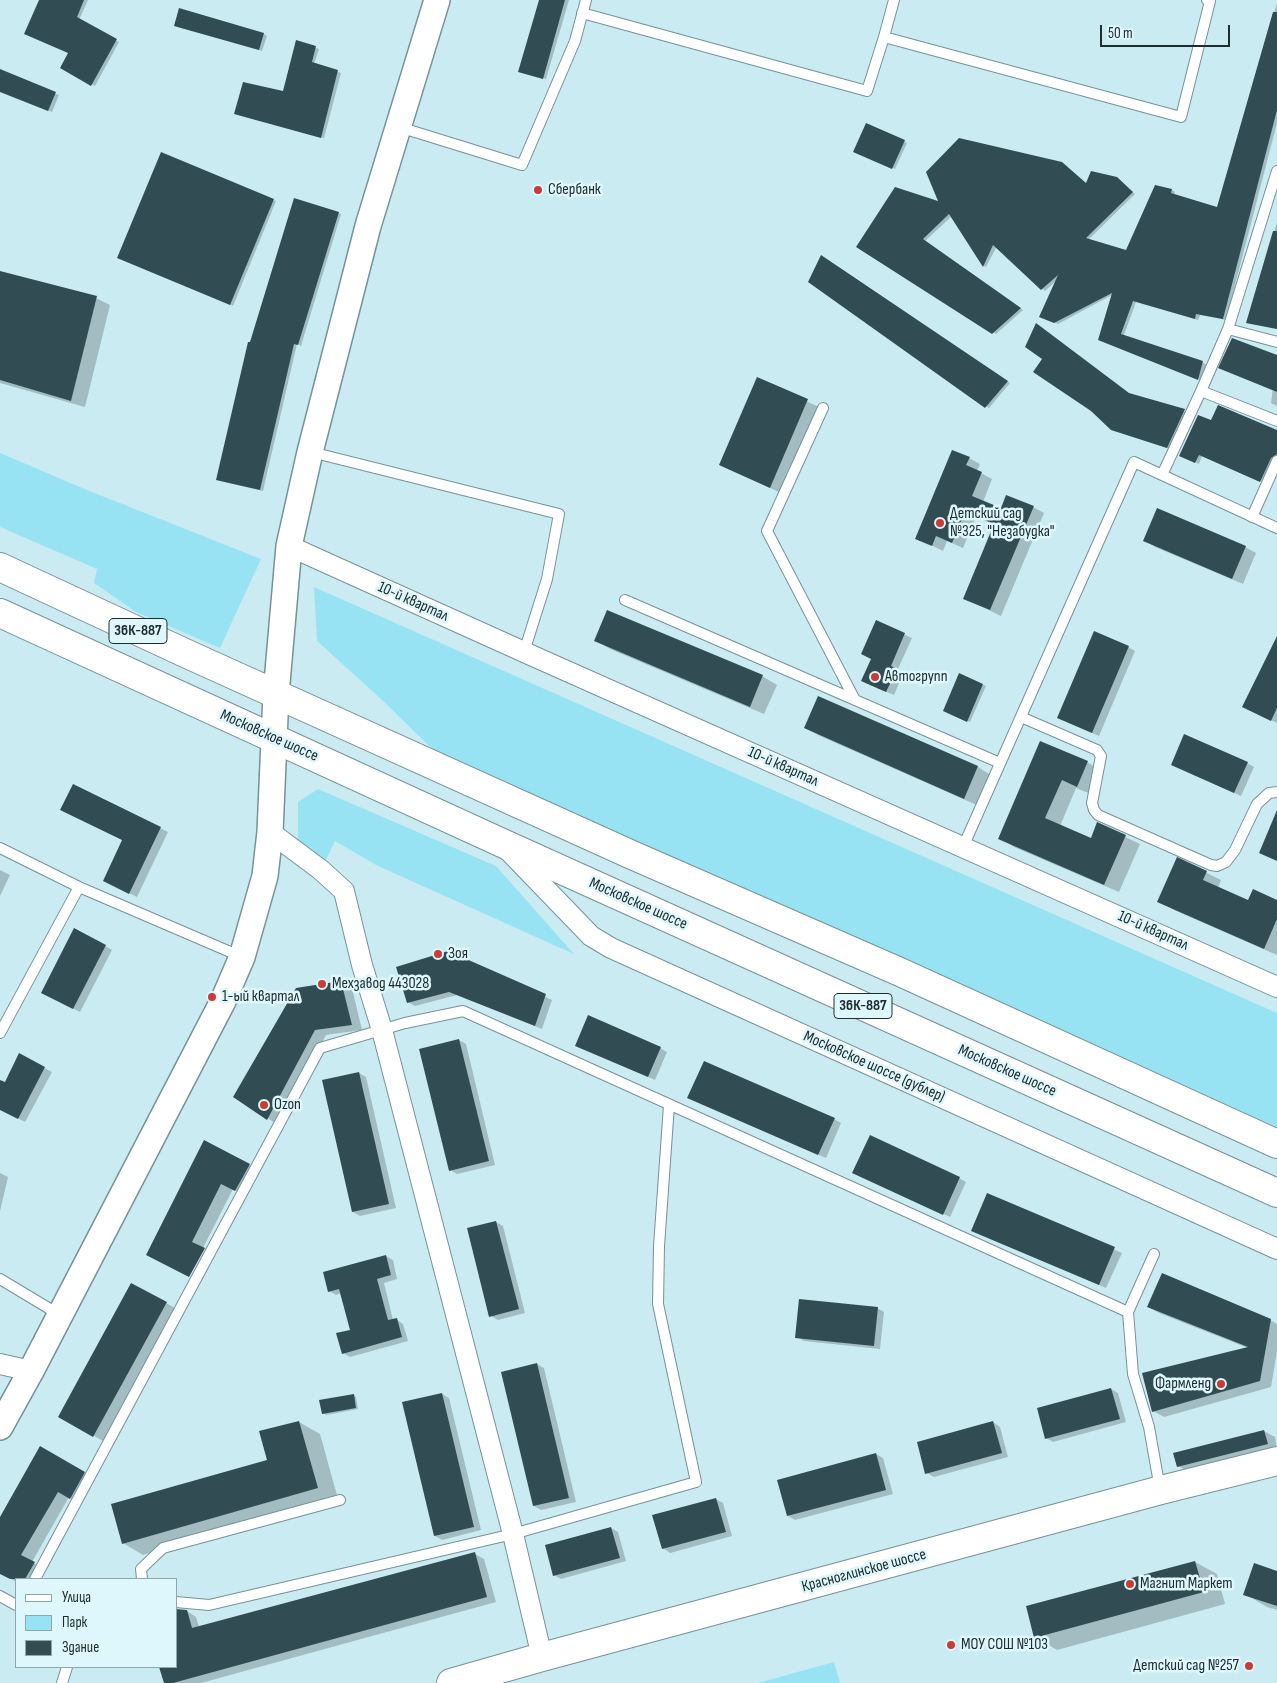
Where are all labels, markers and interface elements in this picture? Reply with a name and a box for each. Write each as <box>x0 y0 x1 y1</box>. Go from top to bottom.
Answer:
scale bar <box>1102 15 1232 47</box>
text: 50 m <box>1108 24 1133 43</box>
place label: Сбербанк <box>548 180 601 200</box>
marker: Сбербанк <box>532 184 544 196</box>
place label: Детский сад №325, "Незабудка" <box>950 504 1054 542</box>
marker: Детский сад №325, "Незабудка" <box>934 517 946 529</box>
street label: 10-й квартал <box>375 578 451 626</box>
road number: 36К-887 <box>109 618 167 644</box>
place label: Автогрупп <box>885 667 948 687</box>
marker: Автогрупп <box>869 671 881 683</box>
street label: Московское шоссе <box>217 706 321 766</box>
street label: 10-й квартал <box>745 743 821 791</box>
street label: Московское шоссе <box>586 874 690 934</box>
street label: 10-й квартал <box>1115 907 1191 955</box>
place label: Зоя <box>448 944 468 964</box>
marker: Зоя <box>432 948 444 960</box>
place label: Мехзавод 443028 <box>332 974 429 994</box>
marker: Мехзавод 443028 <box>316 978 328 990</box>
place label: 1-ый квартал <box>222 987 299 1007</box>
marker: 1-ый квартал <box>206 991 218 1003</box>
road number: 36К-887 <box>834 994 892 1018</box>
street label: Московское шоссе (дублер) <box>800 1027 948 1107</box>
street label: Московское шоссе <box>955 1041 1059 1101</box>
place label: Ozon <box>274 1095 301 1115</box>
marker: Ozon <box>258 1099 270 1111</box>
place label: Фармленд <box>1155 1374 1211 1394</box>
marker: Фармленд <box>1215 1378 1227 1390</box>
street label: Красноглинское шоссе <box>800 1545 928 1597</box>
place label: Магнит Маркет <box>1140 1574 1233 1594</box>
legend <box>15 1578 178 1668</box>
marker: Магнит Маркет <box>1124 1578 1136 1590</box>
text: Улица <box>62 1588 91 1607</box>
text: Парк <box>62 1613 87 1632</box>
place label: МОУ СОШ №103 <box>961 1635 1048 1655</box>
text: Здание <box>62 1638 99 1657</box>
marker: МОУ СОШ №103 <box>945 1639 957 1651</box>
place label: Детский сад №257 <box>1133 1656 1239 1676</box>
marker: Детский сад №257 <box>1243 1660 1255 1672</box>

